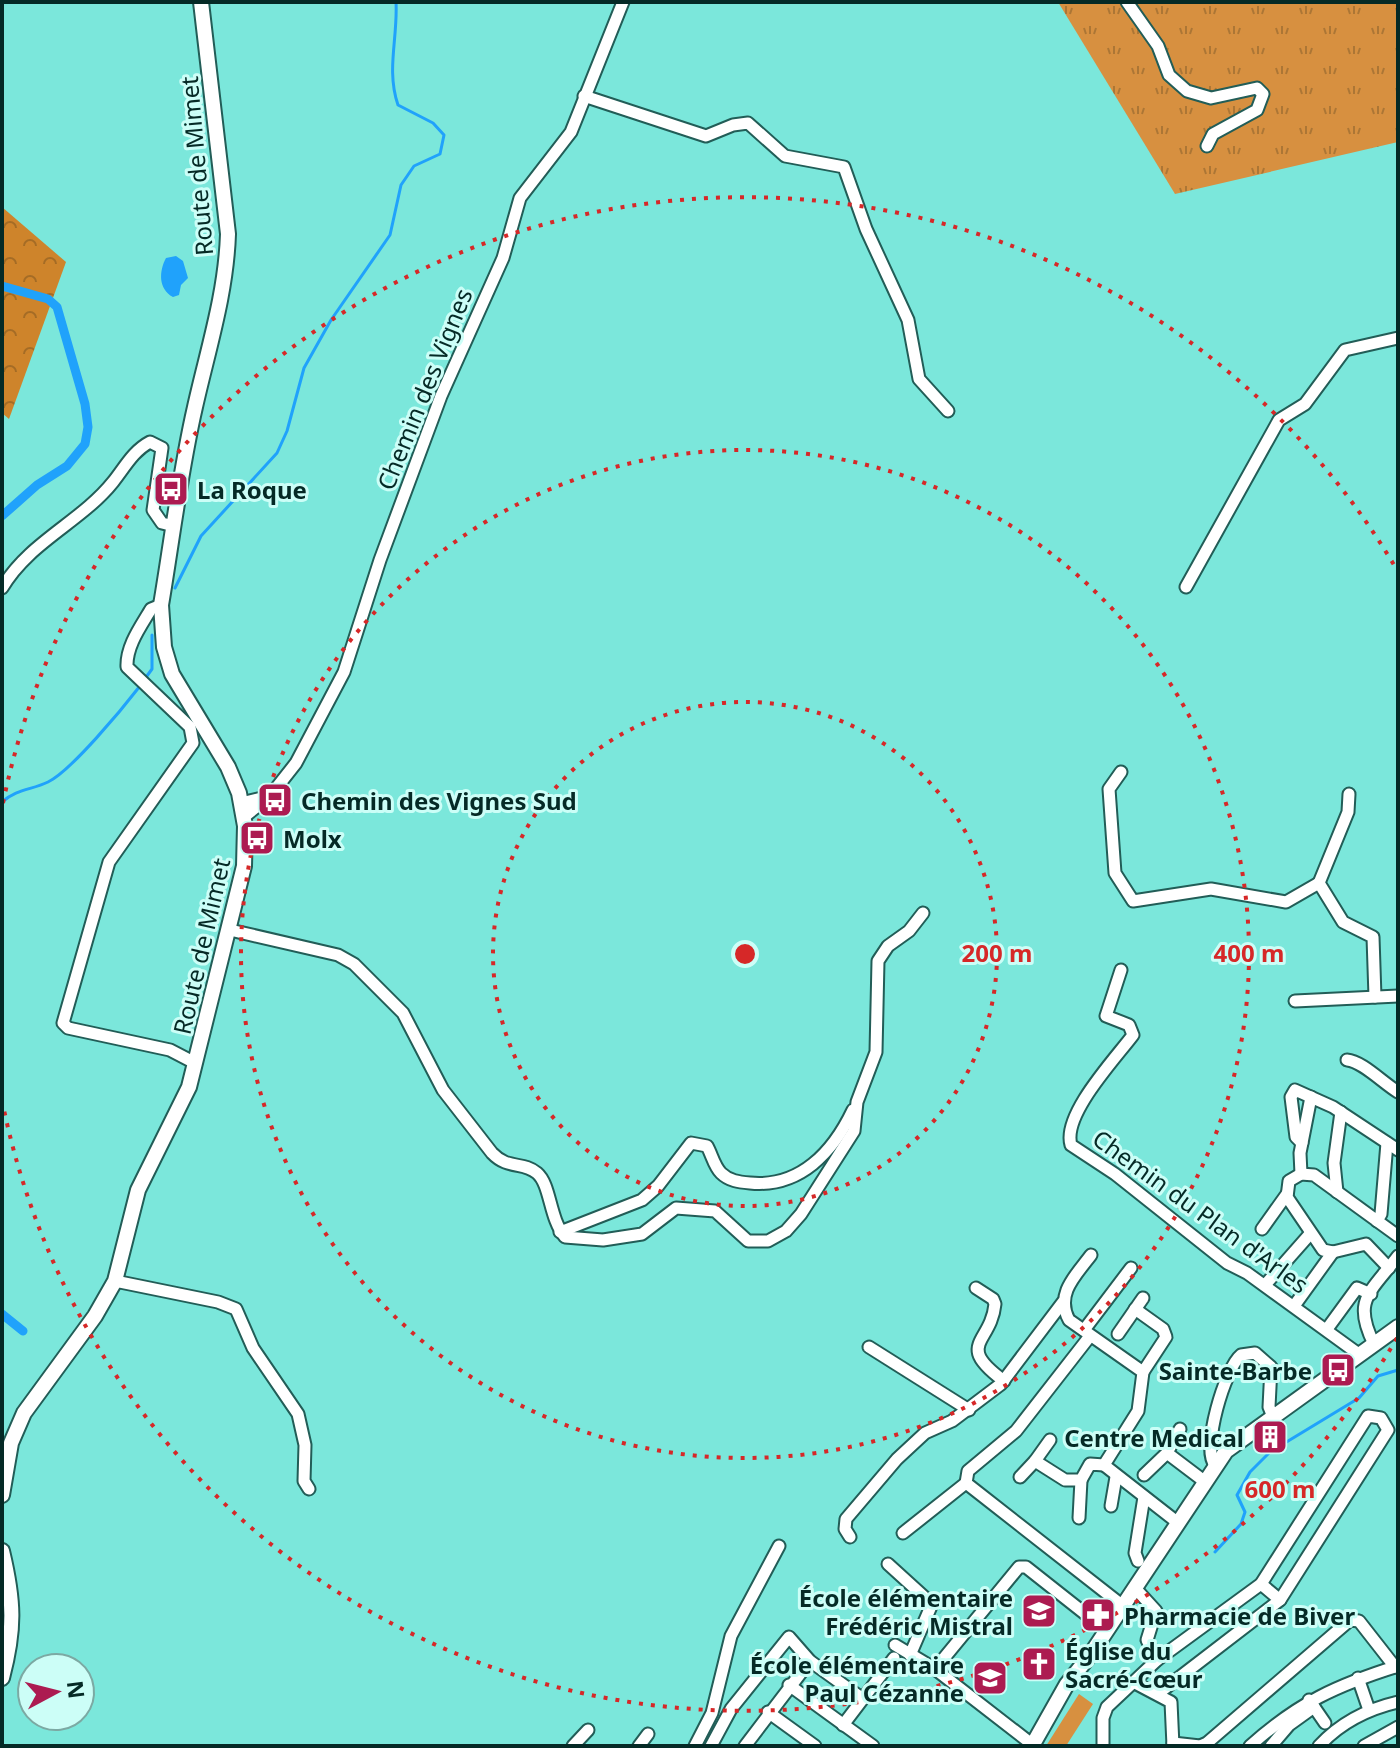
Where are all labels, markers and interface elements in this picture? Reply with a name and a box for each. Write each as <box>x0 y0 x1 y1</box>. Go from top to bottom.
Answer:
street label: Route de Mimet <box>172 75 220 257</box>
street label: Chemin des Vignes <box>369 283 479 495</box>
bus stop icon: La Roque <box>152 470 190 508</box>
place label: La Roque <box>197 473 307 506</box>
bus stop icon: Chemin des Vignes Sud <box>256 781 294 819</box>
place label: Chemin des Vignes Sud <box>301 784 577 817</box>
bus stop icon: Molx <box>238 819 276 857</box>
place label: Molx <box>283 822 342 855</box>
street label: Route de Mimet <box>165 854 237 1037</box>
text: 200 m <box>962 936 1032 969</box>
text: 400 m <box>1214 936 1284 969</box>
centre of rings <box>731 940 759 968</box>
street label: Chemin du Plan d'Arles <box>1086 1121 1316 1301</box>
bus stop icon: Sainte-Barbe <box>1319 1351 1357 1389</box>
place label: Sainte-Barbe <box>1159 1354 1312 1387</box>
building icon: Centre Medical <box>1251 1418 1289 1456</box>
place label: Centre Medical <box>1064 1421 1244 1454</box>
text: 600 m <box>1245 1472 1315 1505</box>
place label: École élémentaire Frédéric Mistral <box>799 1581 1013 1642</box>
school or university icon: École élémentaire Frédéric Mistral <box>1020 1592 1058 1630</box>
pharmacy icon: Pharmacie de Biver <box>1079 1596 1117 1634</box>
place label: Pharmacie de Biver <box>1124 1599 1355 1632</box>
place label: Église du Sacré-Cœur <box>1065 1634 1203 1695</box>
church icon: Église du Sacré-Cœur <box>1020 1645 1058 1683</box>
place label: École élémentaire Paul Cézanne <box>750 1648 964 1709</box>
north arrow <box>16 1652 96 1732</box>
school or university icon: École élémentaire Paul Cézanne <box>971 1659 1009 1697</box>
text: N <box>61 1679 93 1700</box>

